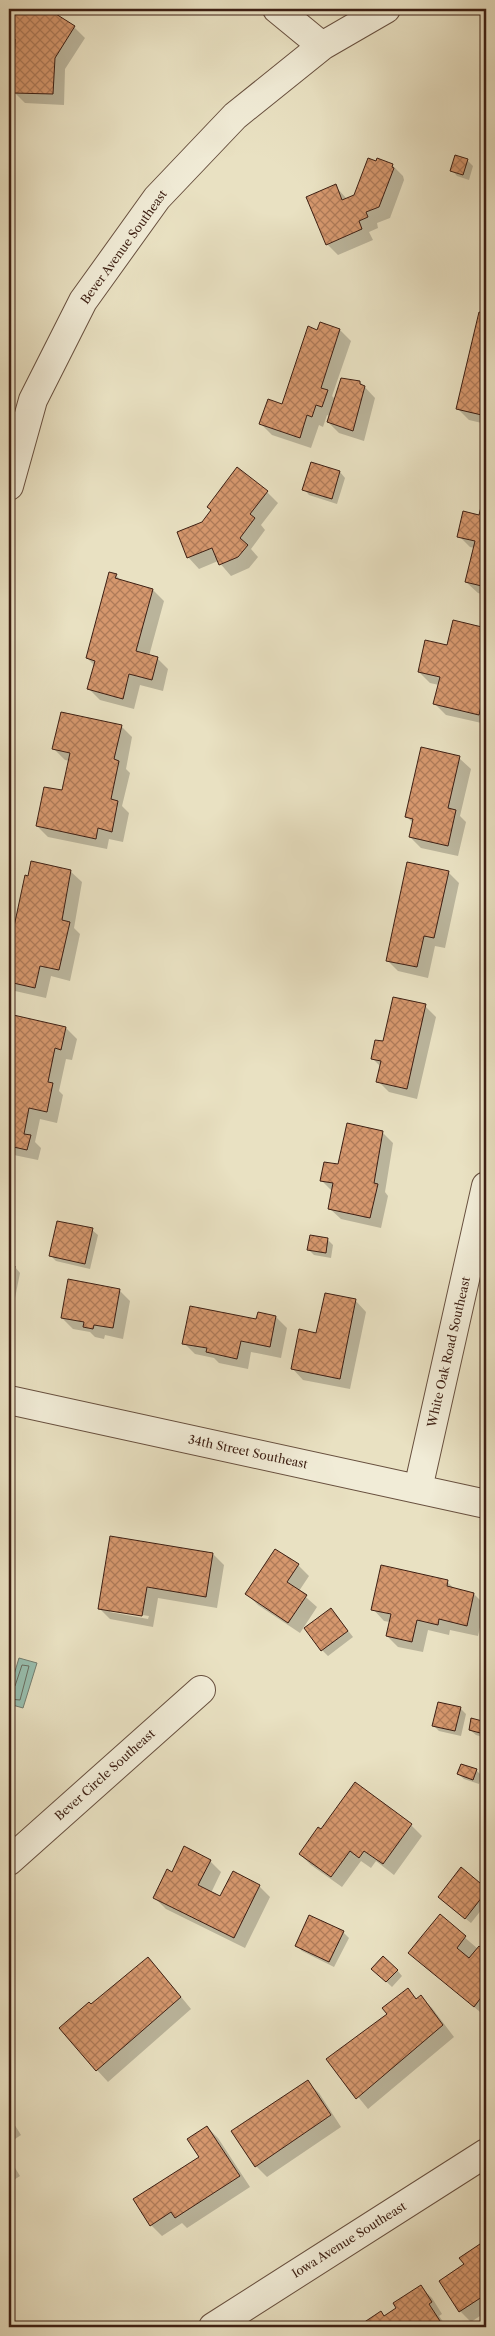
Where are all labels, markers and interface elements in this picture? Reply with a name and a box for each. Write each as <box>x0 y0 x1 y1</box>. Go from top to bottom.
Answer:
street label: Bever Avenue Southeast <box>77 186 170 307</box>
street label: White Oak Road Southeast <box>424 1274 473 1430</box>
street label: 34th Street Southeast <box>187 1432 310 1472</box>
street label: Bever Circle Southeast <box>52 1725 158 1824</box>
street label: Iowa Avenue Southeast <box>289 2198 409 2281</box>

